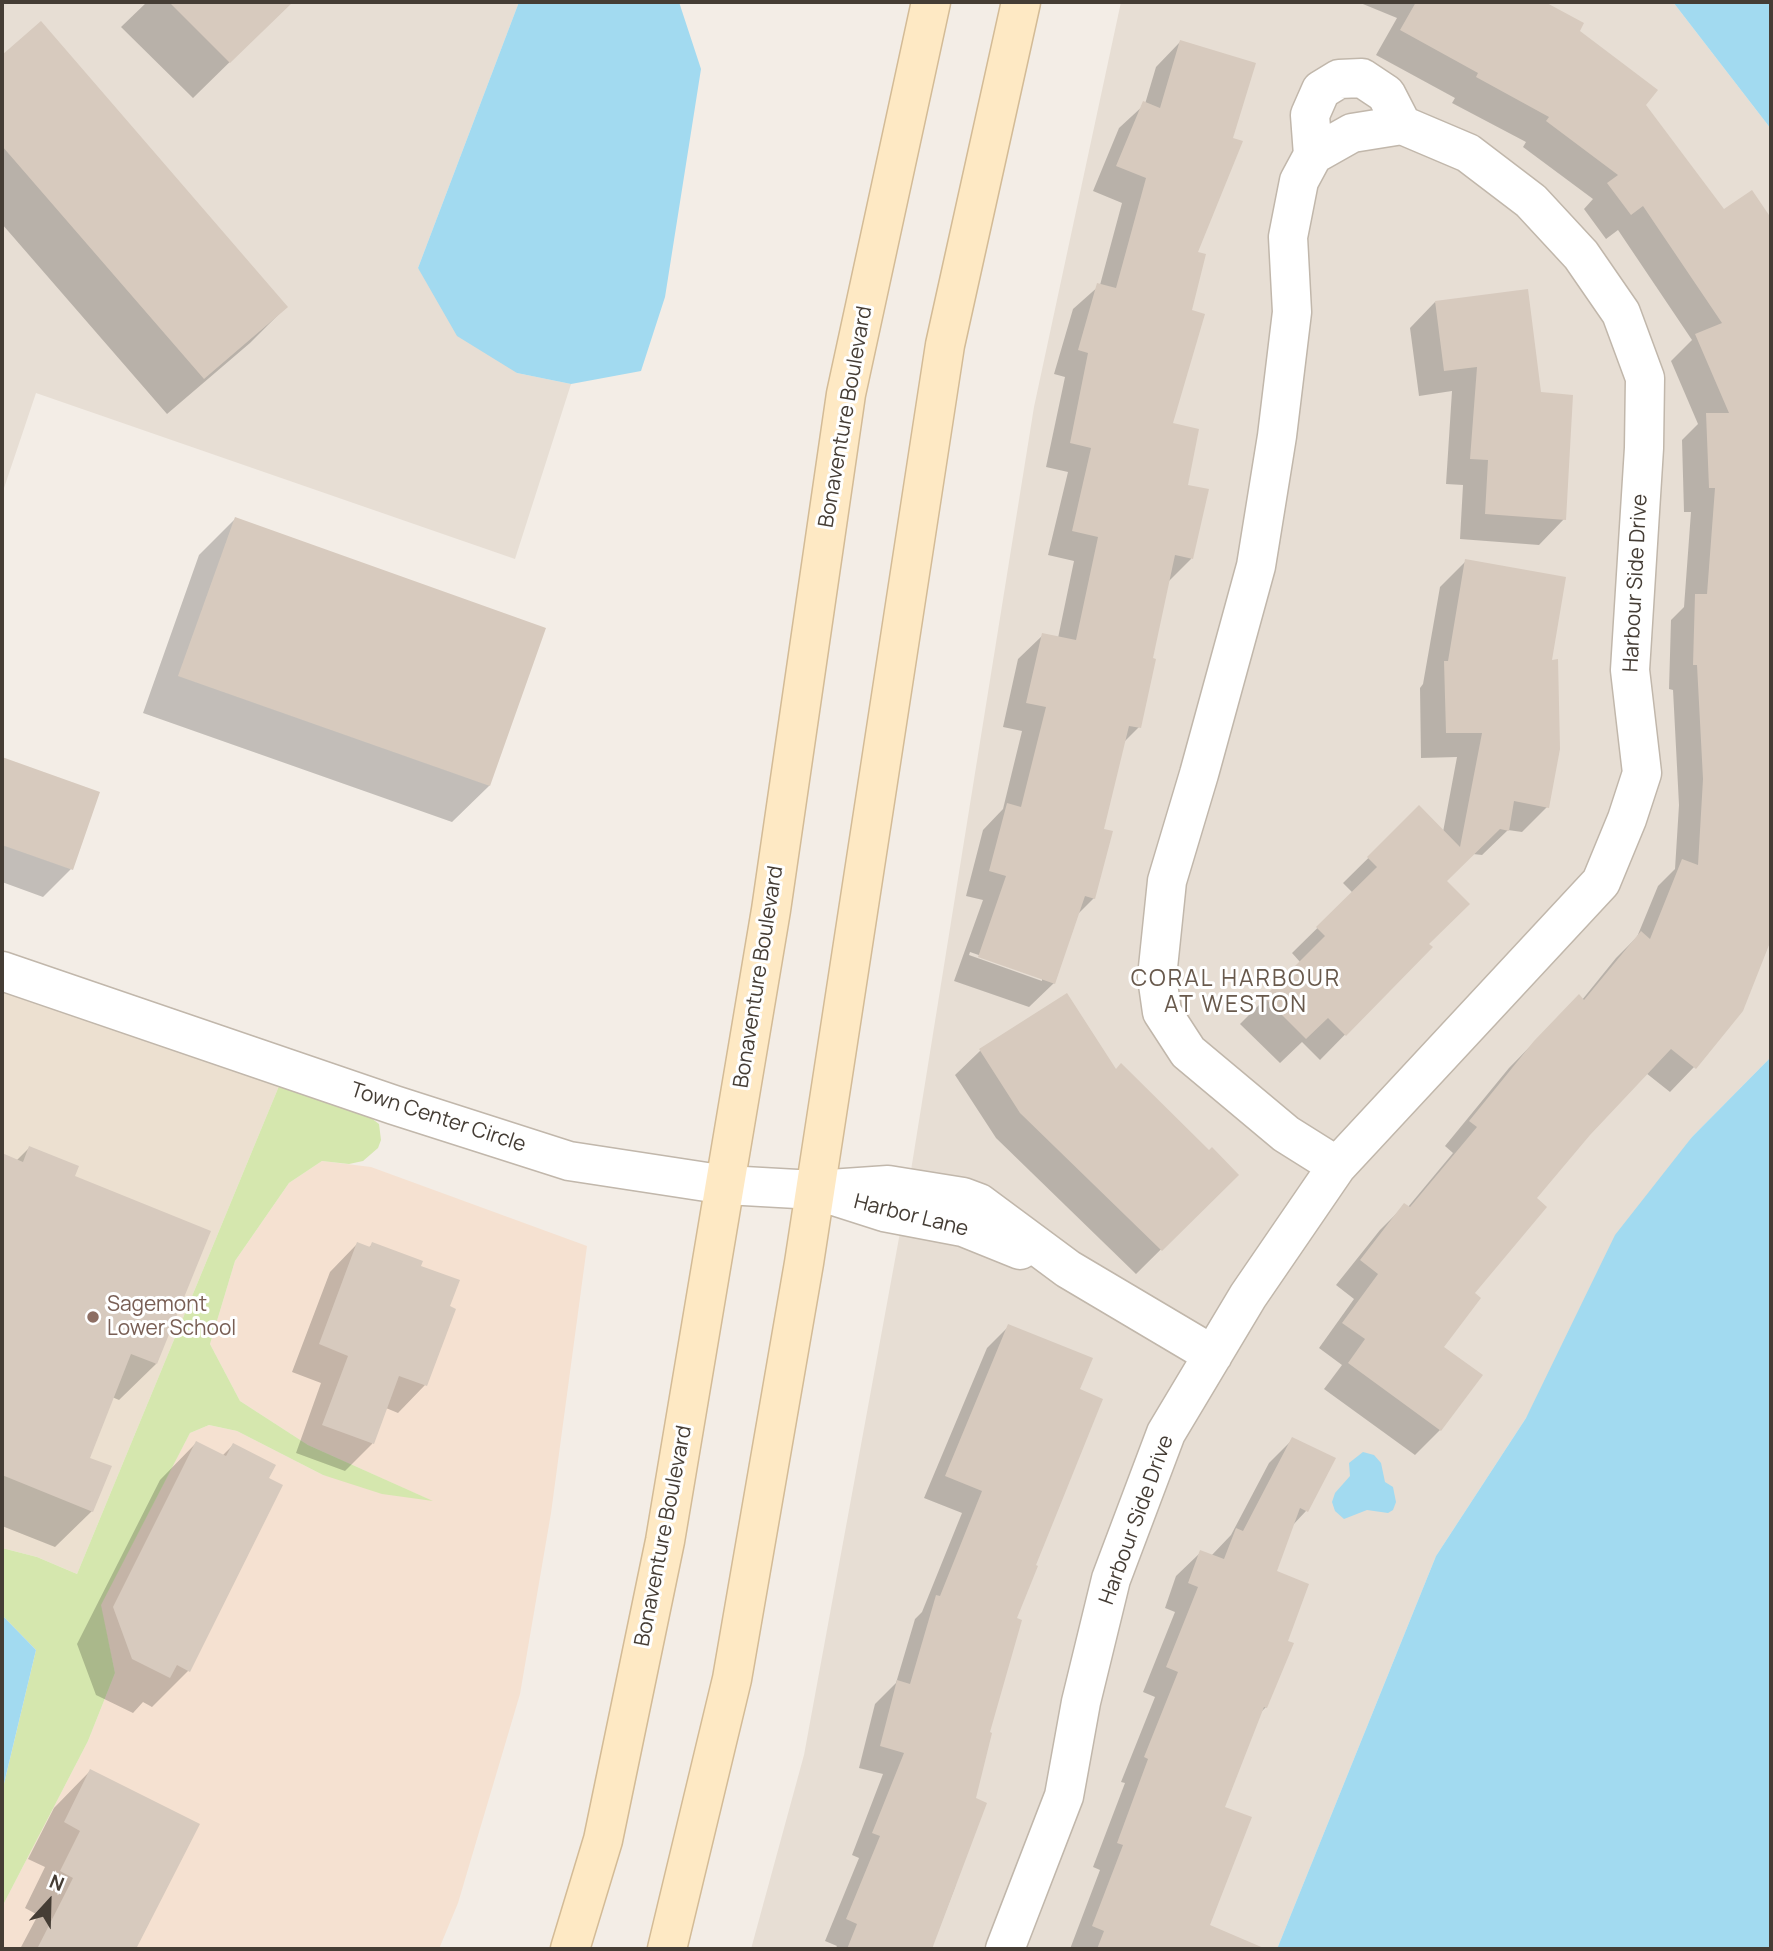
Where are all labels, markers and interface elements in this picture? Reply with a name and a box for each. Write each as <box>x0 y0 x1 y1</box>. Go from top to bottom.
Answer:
street label: Bonaventure Boulevard <box>814 304 878 530</box>
street label: Harbour Side Drive <box>1619 493 1653 673</box>
street label: Bonaventure Boulevard <box>729 864 789 1090</box>
district label: CORAL HARBOUR AT WESTON <box>1132 966 1340 1020</box>
street label: Town Center Circle <box>347 1078 529 1158</box>
street label: Harbor Lane <box>851 1190 971 1242</box>
place label: Sagemont Lower School <box>107 1292 236 1342</box>
marker: Sagemont Lower School <box>85 1309 101 1325</box>
street label: Bonaventure Boulevard <box>630 1423 698 1649</box>
street label: Harbour Side Drive <box>1095 1432 1179 1608</box>
north arrow <box>14 1867 84 1937</box>
text: N <box>46 1868 68 1897</box>

